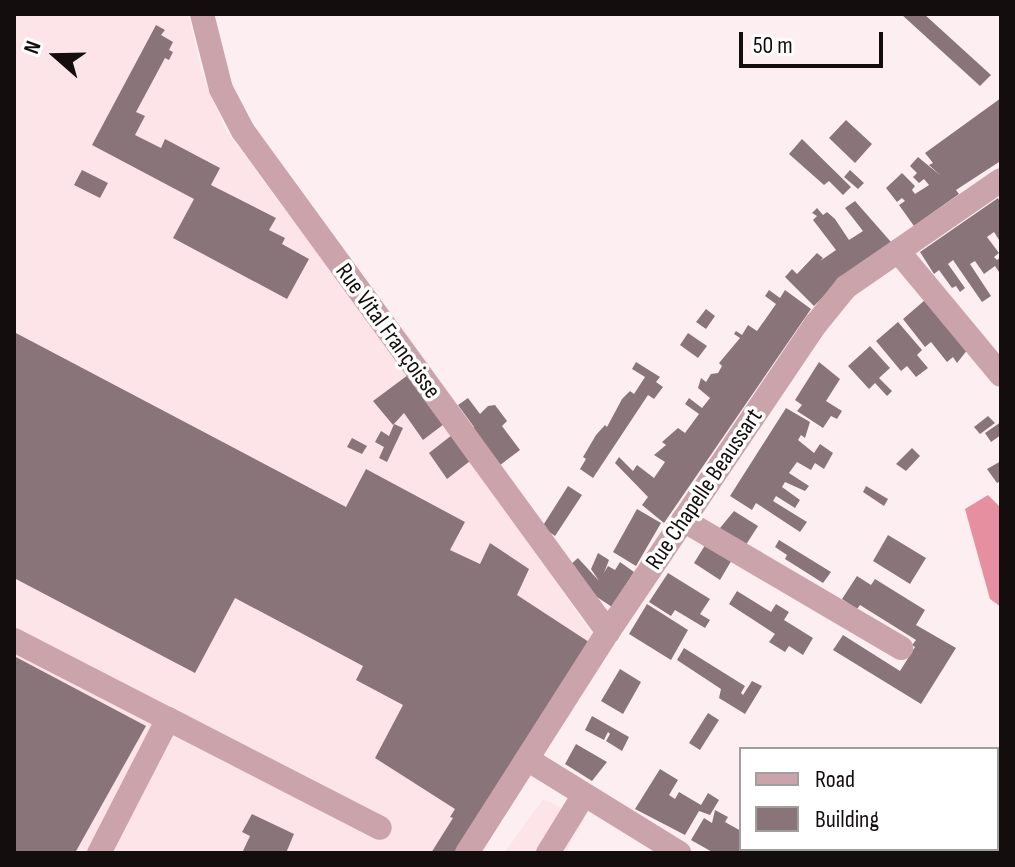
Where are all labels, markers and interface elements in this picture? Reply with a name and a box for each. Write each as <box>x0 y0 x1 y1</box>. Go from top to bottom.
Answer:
north arrow <box>16 16 96 96</box>
scale bar <box>743 16 887 66</box>
text: 50 m <box>753 31 793 60</box>
text: N <box>18 37 48 58</box>
street label: Rue Vital Françoisse <box>329 258 447 404</box>
street label: Rue Chapelle Beaussart <box>640 403 768 575</box>
legend <box>739 747 999 851</box>
text: Road <box>815 765 855 794</box>
text: Building <box>815 805 879 834</box>

